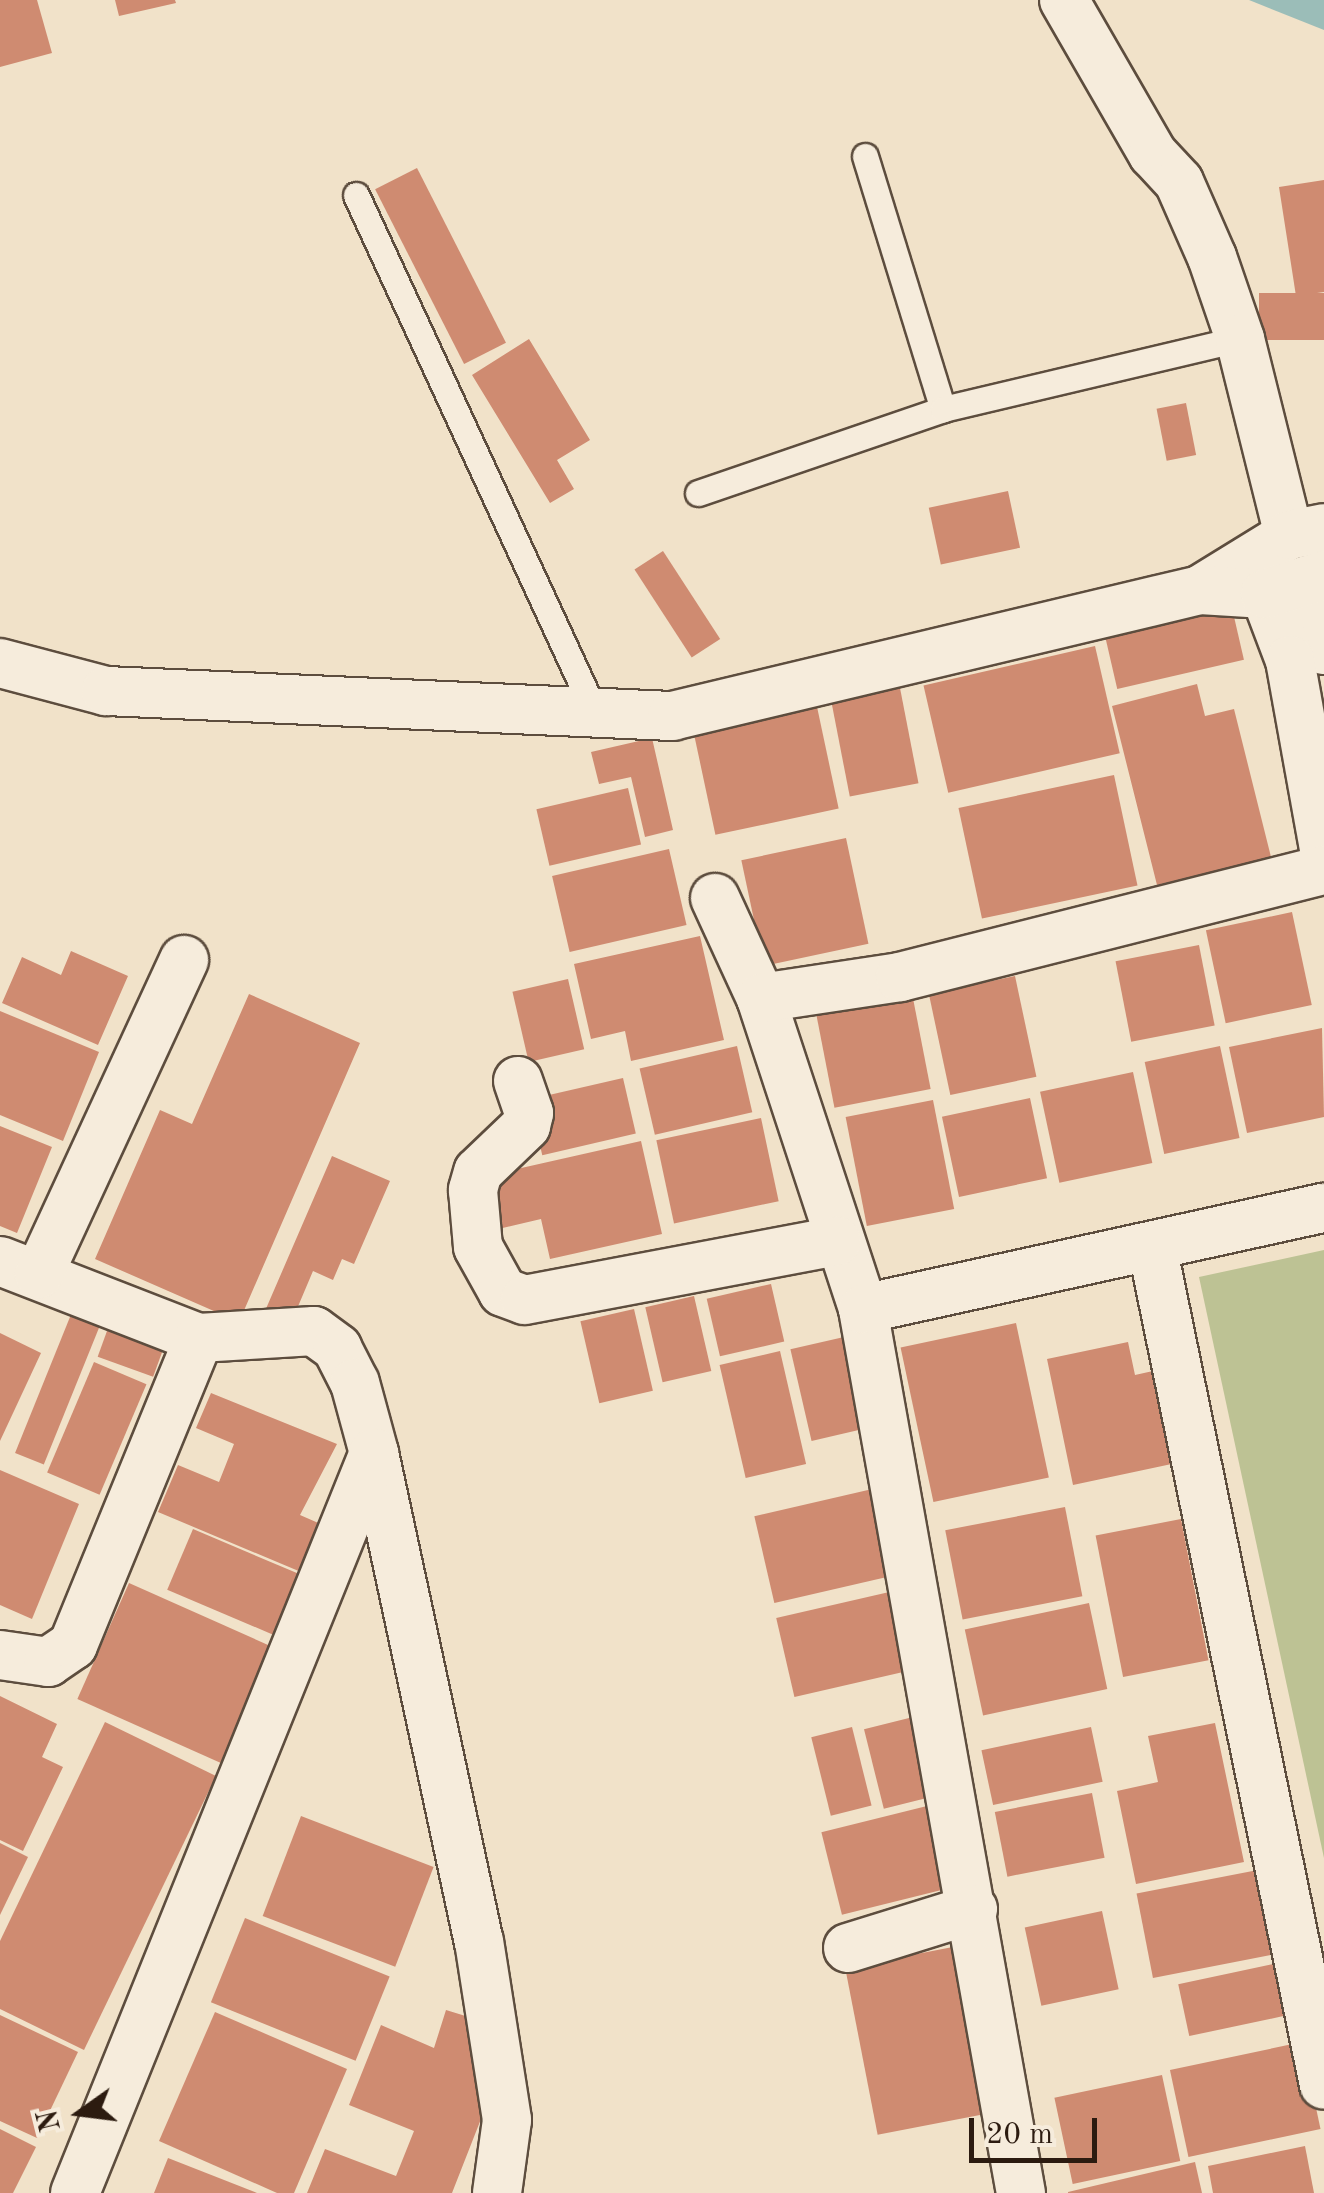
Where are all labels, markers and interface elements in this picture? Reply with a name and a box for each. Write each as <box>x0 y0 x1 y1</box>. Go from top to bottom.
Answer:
north arrow <box>30 2063 130 2163</box>
scale bar <box>974 2098 1102 2160</box>
text: N <box>35 2106 67 2134</box>
text: 20 m <box>986 2120 1053 2150</box>

